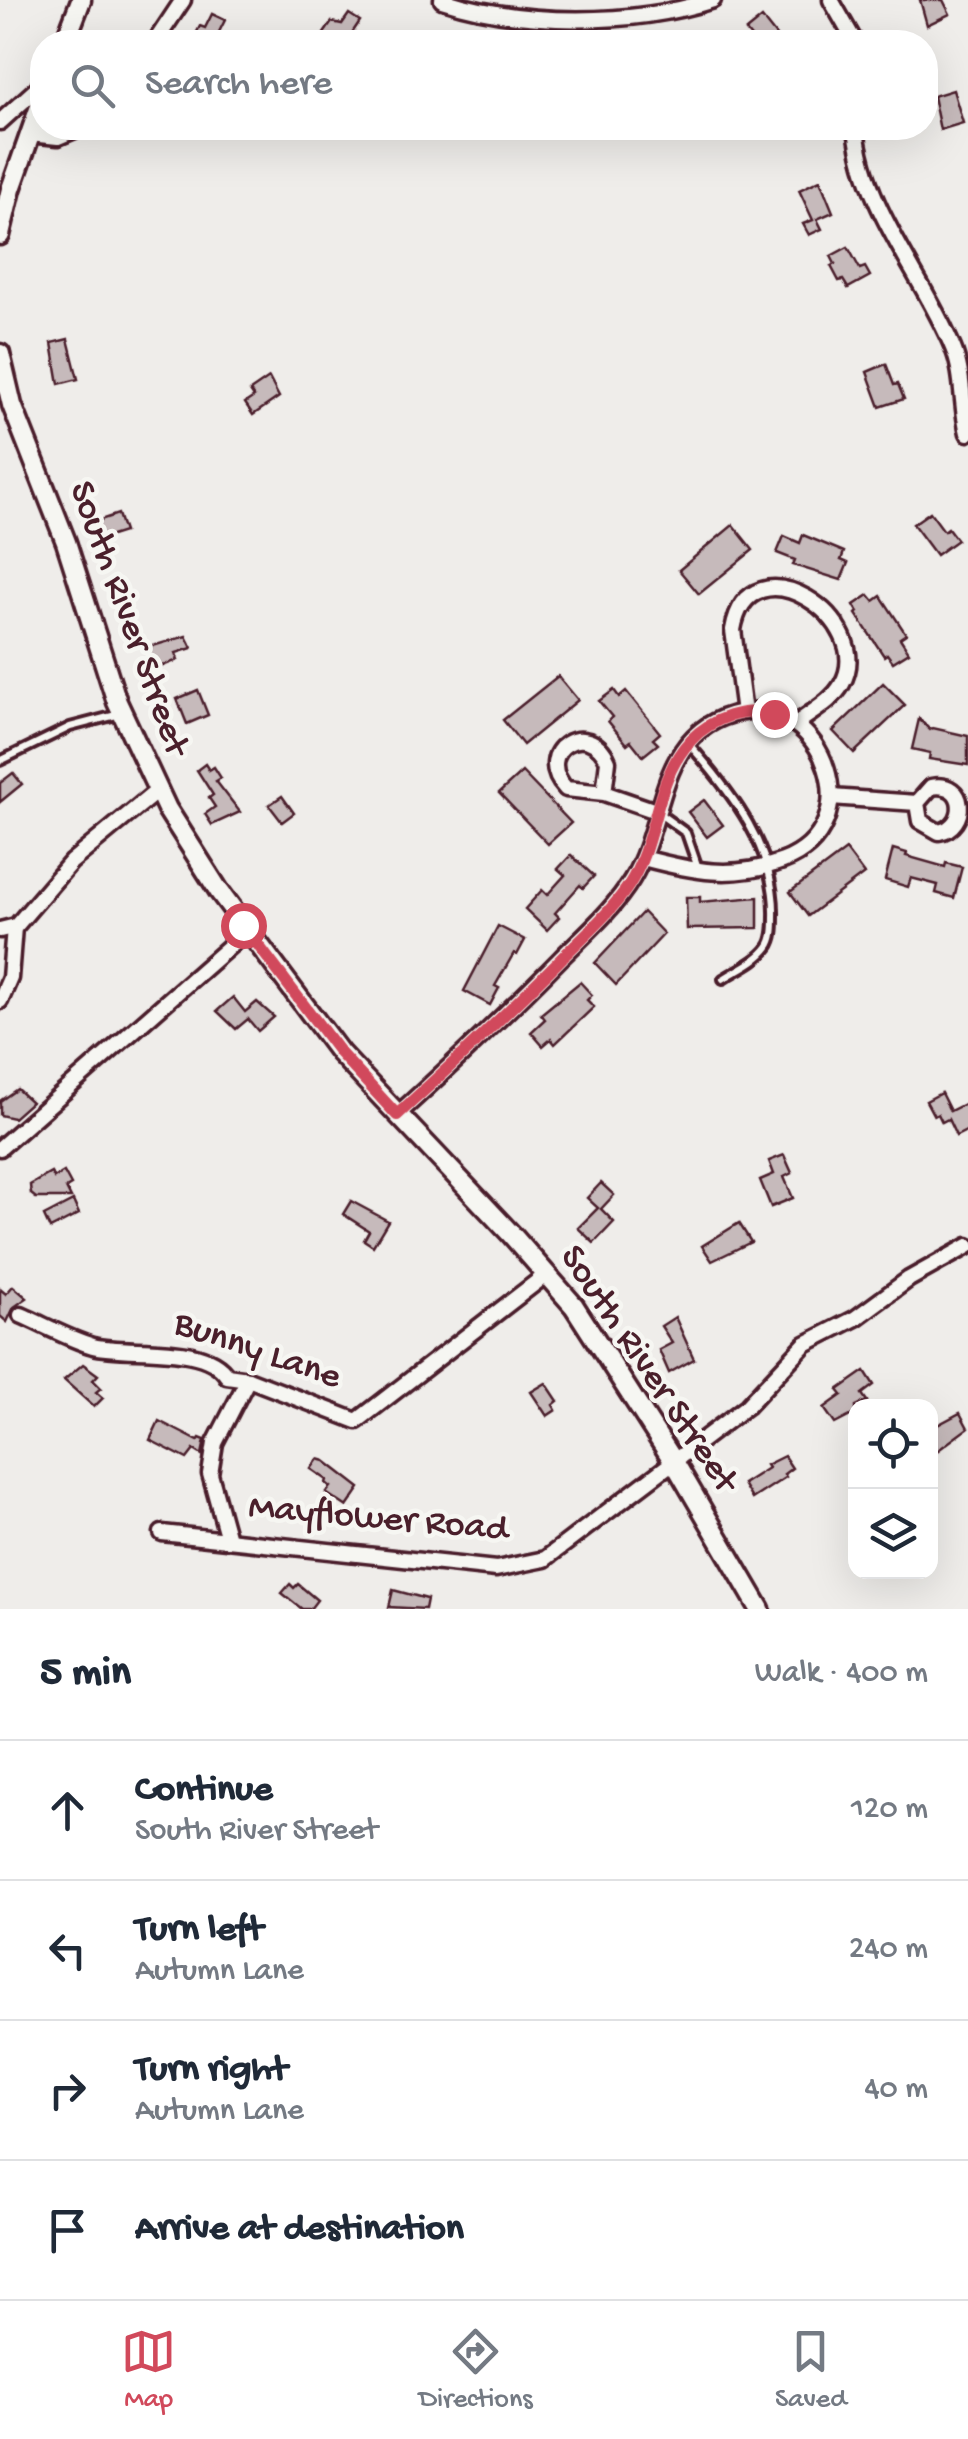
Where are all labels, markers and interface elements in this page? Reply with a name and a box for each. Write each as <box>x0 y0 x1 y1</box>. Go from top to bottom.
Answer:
search box <box>30 30 938 140</box>
icon: search <box>65 58 120 113</box>
text: Search here <box>145 63 332 107</box>
street label: South River Street <box>57 476 198 765</box>
route end <box>752 692 798 738</box>
route start <box>221 903 267 949</box>
street label: South River Street <box>548 1238 748 1505</box>
street label: Bunny Lane <box>167 1303 347 1401</box>
map controls <box>848 1399 938 1579</box>
button: locate <box>848 1399 938 1489</box>
street label: Mayflower Road <box>246 1487 512 1554</box>
button: layers <box>848 1489 938 1579</box>
text: 5 min <box>40 1650 131 1699</box>
text: Walk · 400 m <box>755 1655 928 1693</box>
text: Continue <box>135 1769 273 1813</box>
icon: ahead <box>40 1783 95 1838</box>
text: 120 m <box>851 1791 928 1829</box>
text: South River Street <box>135 1813 378 1851</box>
text: Turn left <box>135 1909 263 1953</box>
icon: left <box>40 1923 95 1978</box>
text: 240 m <box>849 1931 928 1969</box>
text: Autumn Lane <box>135 1953 304 1991</box>
text: Turn right <box>135 2049 287 2093</box>
icon: right <box>40 2063 95 2118</box>
text: 40 m <box>864 2071 928 2109</box>
text: Autumn Lane <box>135 2093 304 2131</box>
icon: arrive <box>40 2203 95 2258</box>
text: Arrive at destination <box>135 2208 464 2252</box>
tab: Map <box>121 2324 176 2417</box>
tab: Directions <box>419 2324 533 2417</box>
tab: Saved <box>775 2324 847 2417</box>

